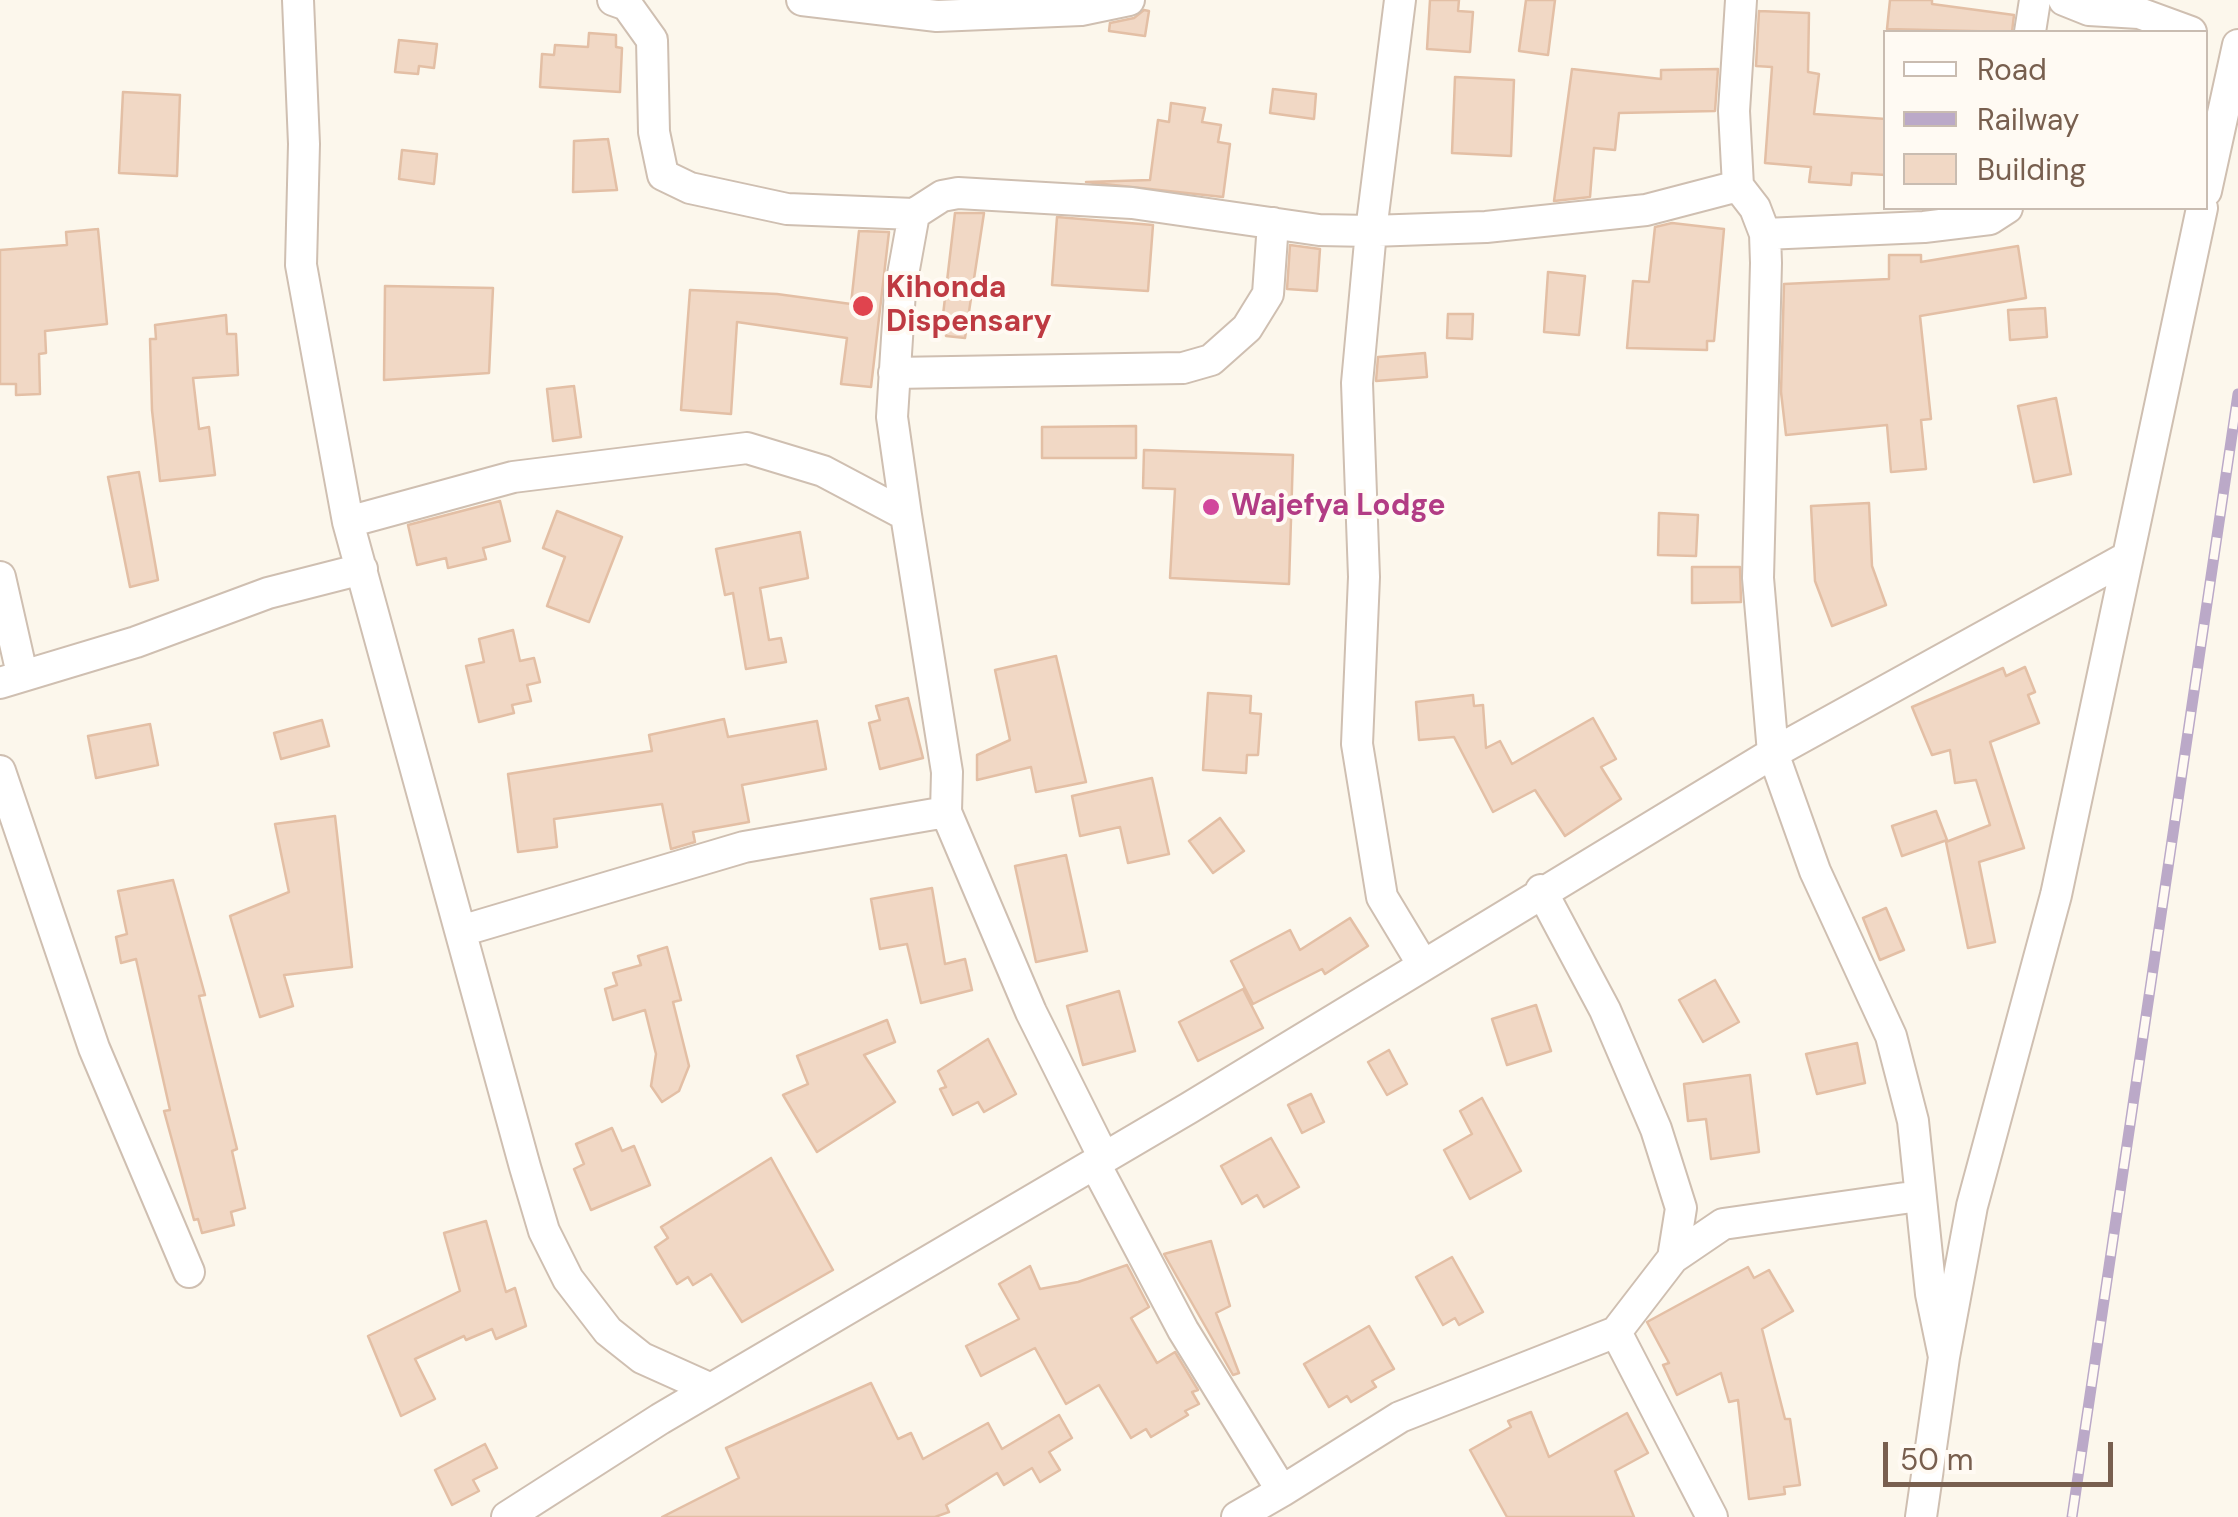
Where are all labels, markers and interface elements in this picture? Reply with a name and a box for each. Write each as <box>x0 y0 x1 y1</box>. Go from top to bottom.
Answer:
legend <box>1883 30 2208 210</box>
text: Road <box>1977 50 2047 89</box>
text: Railway <box>1977 100 2080 139</box>
text: Building <box>1977 150 2086 189</box>
place label: Kihonda Dispensary <box>886 271 1052 342</box>
marker: Kihonda Dispensary <box>850 293 876 319</box>
place label: Wajefya Lodge <box>1231 489 1446 525</box>
marker: Wajefya Lodge <box>1200 496 1222 518</box>
scale bar <box>1888 1422 2118 1484</box>
text: 50 m <box>1900 1440 1974 1479</box>

